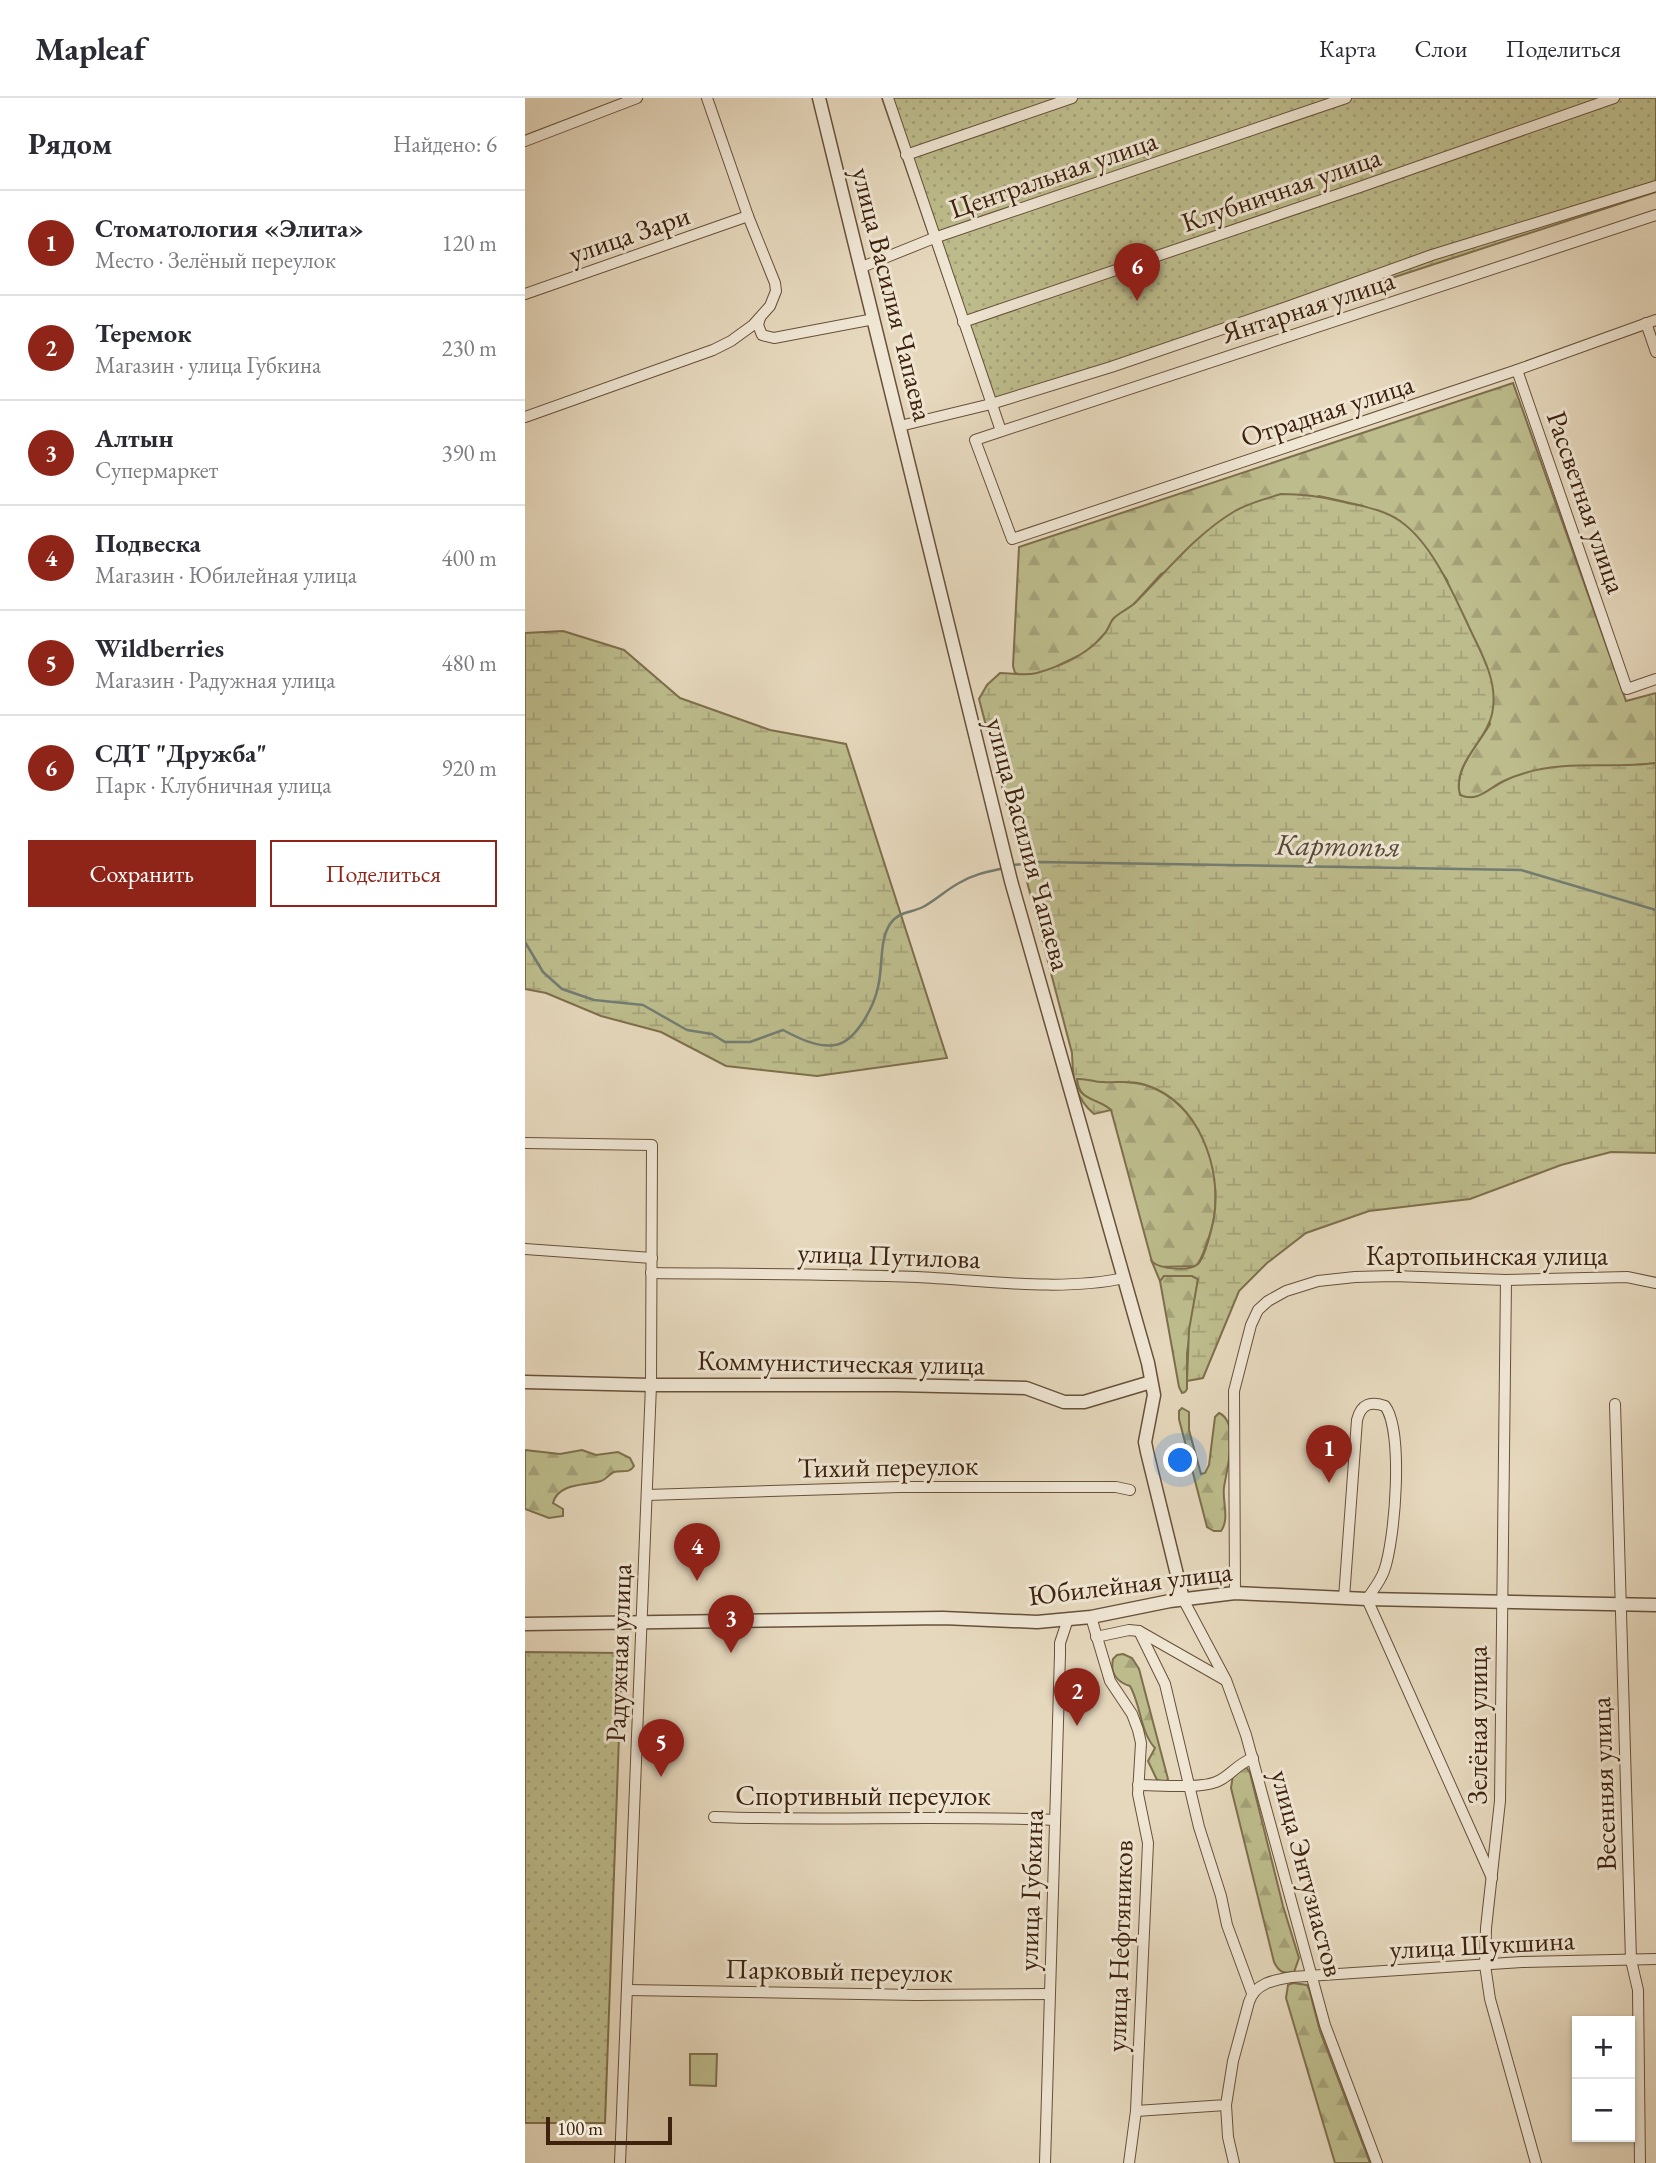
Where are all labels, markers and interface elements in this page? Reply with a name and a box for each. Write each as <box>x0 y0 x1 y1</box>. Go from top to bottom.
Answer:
text: Mapleaf <box>35 27 146 70</box>
text: Карта <box>1319 33 1376 64</box>
text: Слои <box>1414 33 1468 64</box>
text: Поделиться <box>1506 33 1621 64</box>
street label: Центральная улица <box>944 121 1162 226</box>
text: Рядом <box>28 124 112 163</box>
text: Найдено: 6 <box>393 129 497 159</box>
street label: Клубничная улица <box>1176 138 1386 240</box>
street label: улица Василия Чапаева <box>844 163 942 425</box>
street label: улица Зари <box>564 196 695 271</box>
text: Стоматология «Элита» <box>95 211 364 245</box>
text: 1 <box>45 228 57 258</box>
text: 120 m <box>441 228 497 258</box>
pin: 6 <box>1114 243 1160 301</box>
text: Место · Зелёный переулок <box>95 245 336 275</box>
street label: Янтарная улица <box>1216 261 1400 351</box>
text: Теремок <box>95 316 192 350</box>
text: 2 <box>45 333 57 363</box>
text: 230 m <box>441 333 497 363</box>
text: Магазин · улица Губкина <box>95 350 321 380</box>
street label: Отрадная улица <box>1236 365 1419 455</box>
street label: Рассветная улица <box>1539 406 1635 599</box>
text: Алтын <box>95 421 174 455</box>
text: 3 <box>45 438 57 468</box>
text: 390 m <box>441 438 497 468</box>
text: Супермаркет <box>95 455 218 485</box>
text: Подвеска <box>95 526 201 560</box>
text: 4 <box>45 543 57 573</box>
text: 400 m <box>441 543 497 573</box>
text: Магазин · Юбилейная улица <box>95 560 357 590</box>
text: Wildberries <box>95 631 224 665</box>
text: 5 <box>45 648 57 678</box>
text: 480 m <box>441 648 497 678</box>
text: Магазин · Радужная улица <box>95 665 335 695</box>
street label: улица Василия Чапаева <box>978 714 1080 975</box>
text: СДТ "Дружба" <box>95 736 267 770</box>
text: 6 <box>45 753 57 783</box>
text: 920 m <box>441 753 497 783</box>
text: Парк · Клубничная улица <box>95 770 331 800</box>
water label: Картопья <box>1274 824 1401 866</box>
button: Сохранить <box>28 840 256 907</box>
button: Поделиться <box>270 840 497 907</box>
street label: улица Путилова <box>797 1234 982 1276</box>
street label: Картопьинская улица <box>1366 1237 1609 1273</box>
street label: Коммунистическая улица <box>697 1341 986 1383</box>
pin: 1 <box>1306 1425 1352 1483</box>
your location <box>1163 1443 1197 1477</box>
street label: Тихий переулок <box>797 1446 979 1486</box>
pin: 4 <box>674 1523 720 1581</box>
street label: Юбилейная улица <box>1026 1553 1235 1613</box>
street label: Радужная улица <box>597 1562 639 1743</box>
pin: 3 <box>708 1595 754 1653</box>
street label: Зелёная улица <box>1459 1645 1495 1804</box>
pin: 2 <box>1054 1668 1100 1726</box>
street label: Весенняя улица <box>1582 1696 1624 1872</box>
pin: 5 <box>638 1719 684 1777</box>
street label: улица Энтузиастов <box>1263 1766 1353 1980</box>
street label: Спортивный переулок <box>735 1777 991 1813</box>
street label: улица Губкина <box>1009 1808 1051 1971</box>
street label: улица Нефтяников <box>1097 1839 1141 2053</box>
street label: улица Шукшина <box>1388 1921 1576 1967</box>
street label: Парковый переулок <box>725 1950 953 1990</box>
map controls <box>1572 2016 1635 2142</box>
button: + <box>1572 2016 1635 2079</box>
button: − <box>1572 2079 1635 2142</box>
scale bar <box>546 2114 672 2146</box>
text: 100 m <box>557 2116 603 2141</box>

